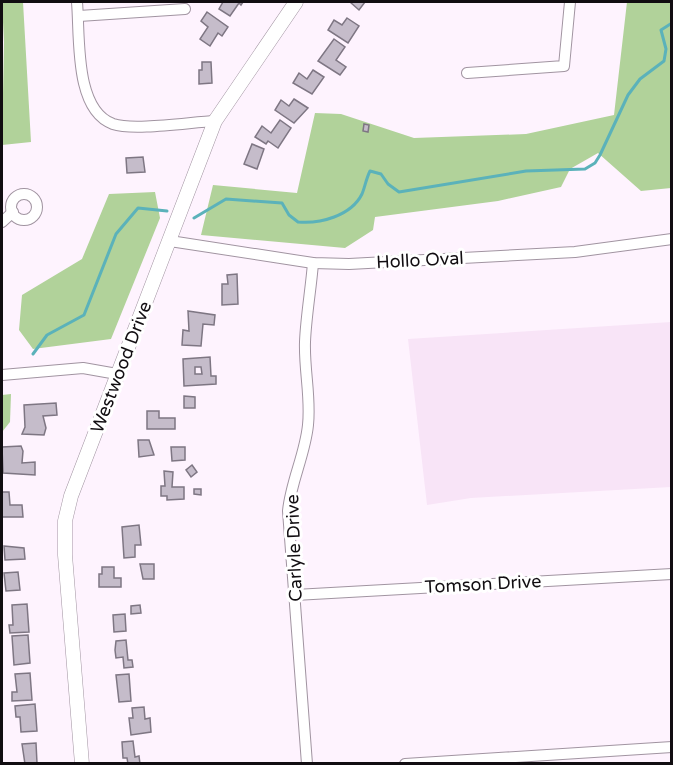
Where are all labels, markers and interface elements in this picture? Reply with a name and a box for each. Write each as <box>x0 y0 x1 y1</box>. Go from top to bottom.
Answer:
street label: Hollo Oval <box>376 247 464 273</box>
street label: Westwood Drive <box>86 298 156 436</box>
street label: Carlyle Drive <box>281 494 307 602</box>
street label: Tomson Drive <box>424 570 542 598</box>

